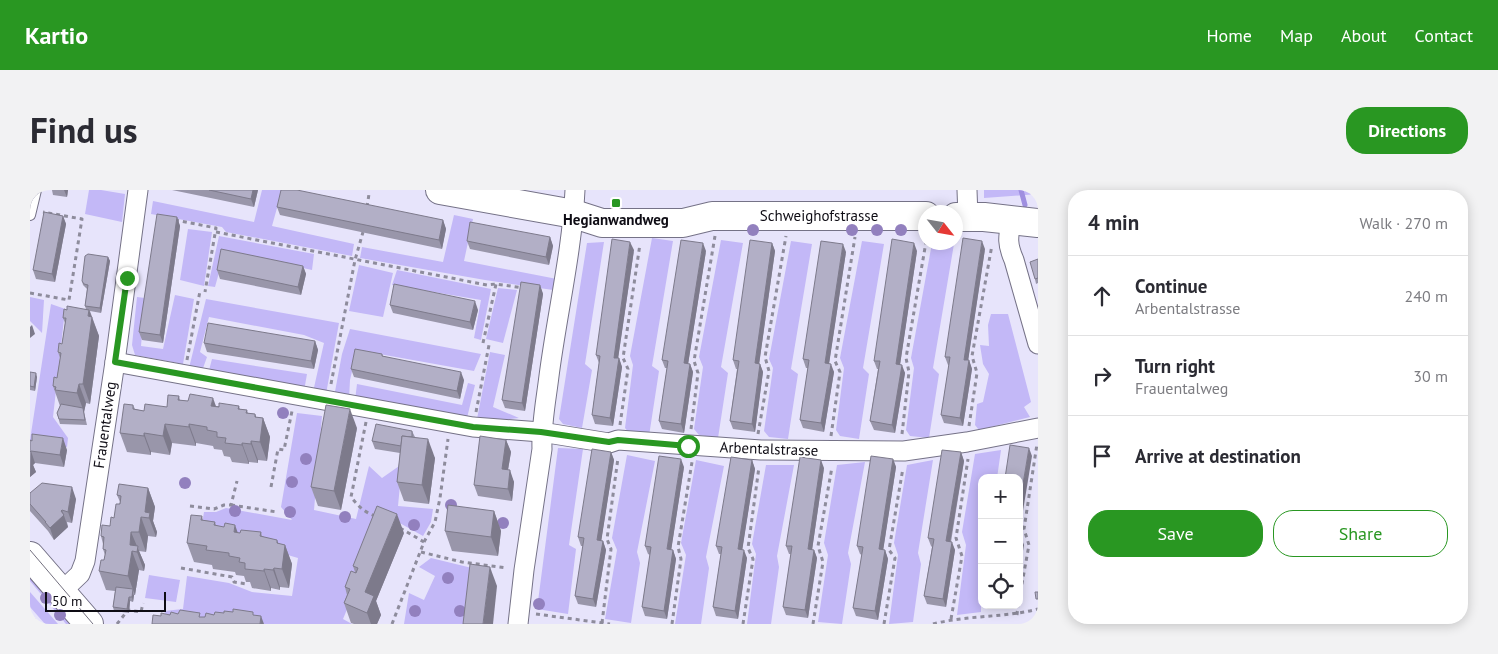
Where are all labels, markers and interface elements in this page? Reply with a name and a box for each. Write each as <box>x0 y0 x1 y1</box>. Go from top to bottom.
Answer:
text: Kartio <box>25 20 88 51</box>
text: Home <box>1206 24 1252 47</box>
text: Map <box>1280 24 1313 47</box>
text: About <box>1341 24 1387 47</box>
text: Contact <box>1415 24 1473 47</box>
text: Find us <box>30 107 138 153</box>
button: Directions <box>1346 107 1468 154</box>
marker: Hegianwandweg <box>610 197 622 209</box>
north arrow <box>918 205 963 250</box>
street label: Schweighofstrasse <box>760 206 878 225</box>
text: 4 min <box>1088 209 1139 236</box>
place label: Hegianwandweg <box>563 210 669 229</box>
text: Walk · 270 m <box>1359 213 1448 233</box>
route end <box>116 267 139 290</box>
text: Continue <box>1135 274 1207 298</box>
icon: ahead <box>1088 282 1116 310</box>
text: 240 m <box>1405 286 1448 306</box>
text: Arbentalstrasse <box>1135 298 1241 318</box>
text: Turn right <box>1135 354 1215 378</box>
icon: right <box>1088 362 1116 390</box>
text: 30 m <box>1413 366 1448 386</box>
text: Frauentalweg <box>1135 378 1228 398</box>
street label: Frauentalweg <box>89 380 120 470</box>
route start <box>677 435 700 458</box>
street label: Arbentalstrasse <box>719 437 819 460</box>
icon: arrive <box>1088 442 1116 470</box>
text: Arrive at destination <box>1135 444 1301 468</box>
map controls <box>978 474 1023 609</box>
button: + <box>978 474 1023 519</box>
button: Save <box>1088 510 1263 557</box>
button: Share <box>1273 510 1448 557</box>
button: − <box>978 519 1023 564</box>
button: locate <box>978 564 1023 609</box>
scale bar <box>45 589 166 612</box>
text: 50 m <box>52 592 82 610</box>

